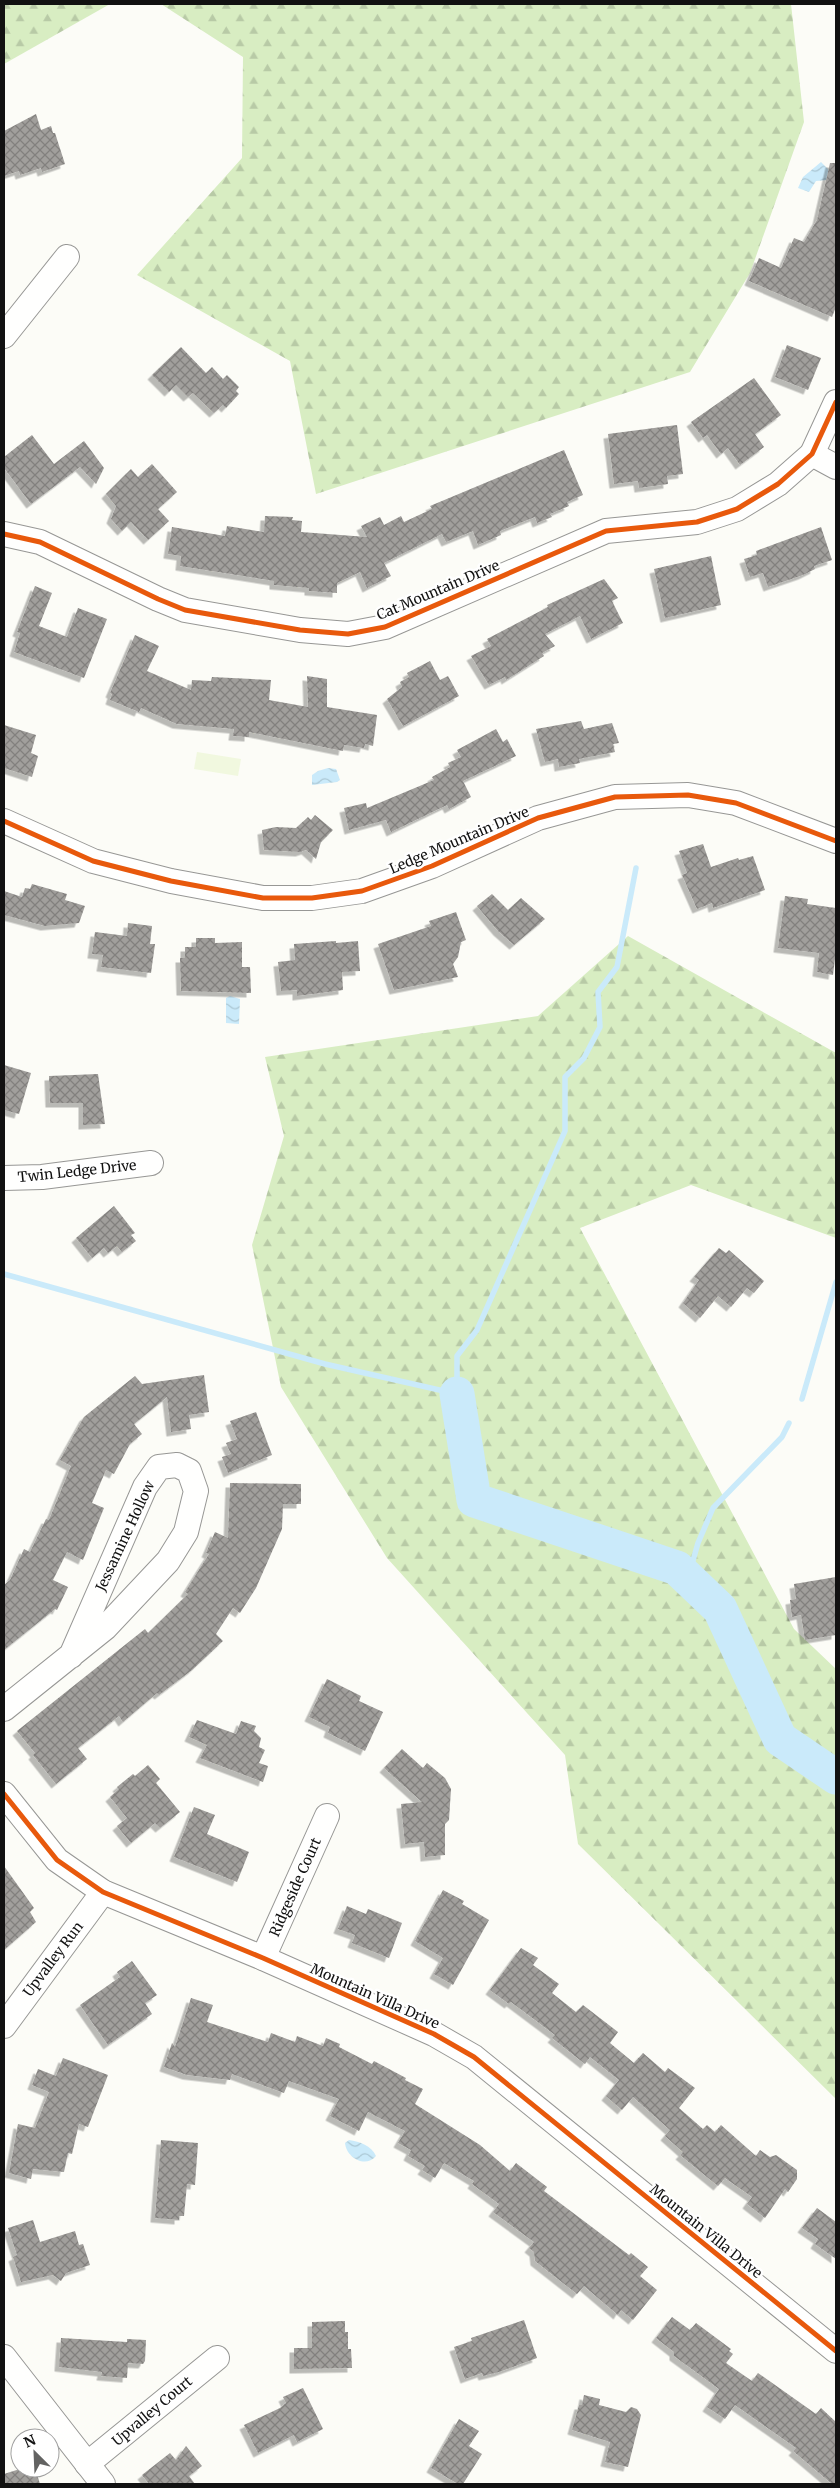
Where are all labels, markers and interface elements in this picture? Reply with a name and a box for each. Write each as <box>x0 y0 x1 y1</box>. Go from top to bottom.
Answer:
street label: Cat Mountain Drive <box>374 556 502 624</box>
street label: Ledge Mountain Drive <box>386 802 532 878</box>
street label: Twin Ledge Drive <box>17 1156 137 1186</box>
street label: Jessamine Hollow <box>91 1478 159 1595</box>
street label: Ridgeside Court <box>265 1834 325 1939</box>
street label: Upvalley Run <box>19 1918 87 2000</box>
street label: Mountain Villa Drive <box>308 1959 442 2033</box>
street label: Mountain Villa Drive <box>646 2180 766 2282</box>
street label: Upvalley Court <box>108 2372 196 2450</box>
north arrow <box>10 2428 60 2478</box>
text: N <box>21 2431 38 2452</box>

